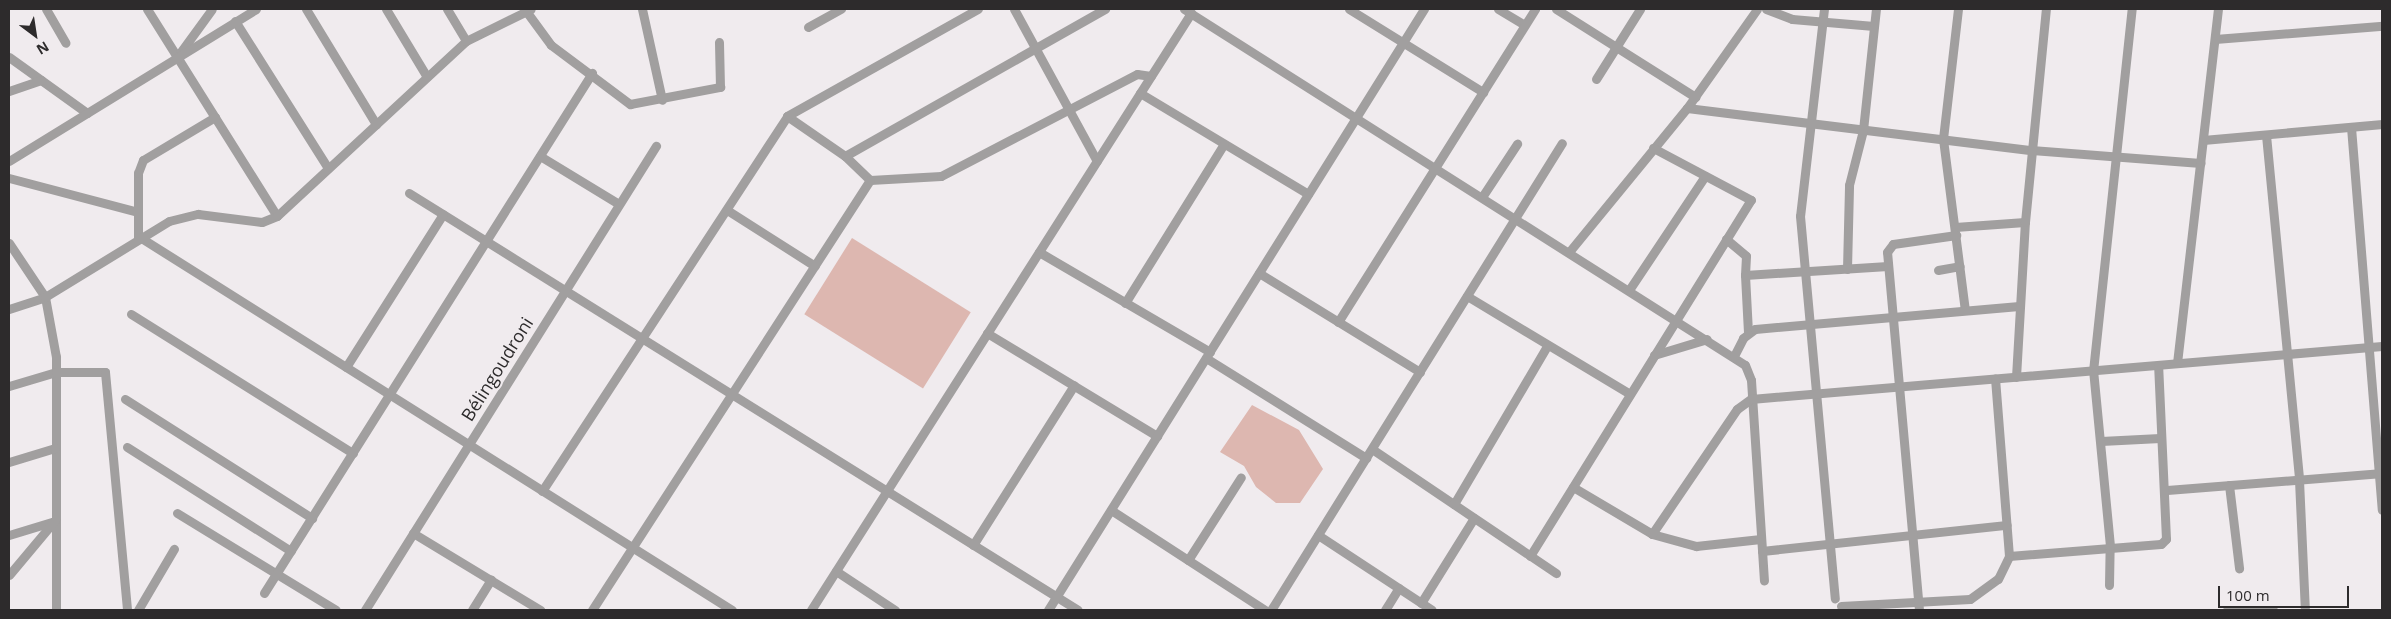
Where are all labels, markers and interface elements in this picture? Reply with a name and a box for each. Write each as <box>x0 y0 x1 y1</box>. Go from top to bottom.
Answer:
north arrow <box>10 10 60 60</box>
text: N <box>33 37 53 59</box>
street label: Bélingoudroni <box>457 313 537 425</box>
scale bar <box>2221 576 2352 608</box>
text: 100 m <box>2226 585 2270 605</box>

